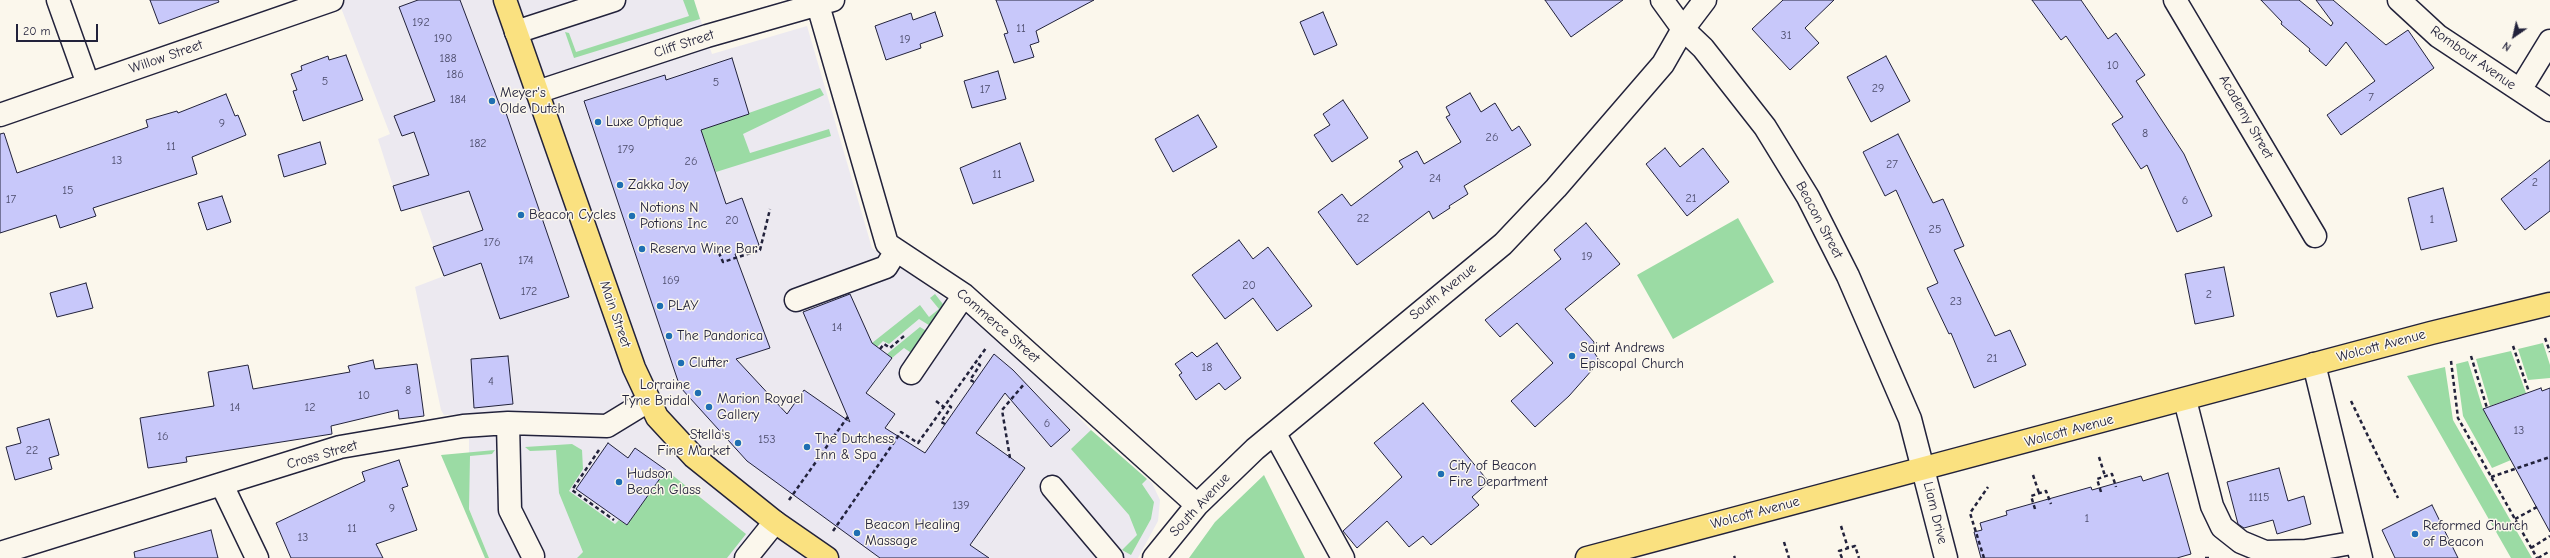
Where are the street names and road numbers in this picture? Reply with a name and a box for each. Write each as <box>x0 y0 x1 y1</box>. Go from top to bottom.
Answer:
street label: Rombout Avenue <box>2427 22 2519 94</box>
street label: Cliff Street <box>652 26 716 62</box>
street label: Willow Street <box>127 37 205 77</box>
street label: Academy Street <box>2215 72 2277 162</box>
street label: Beacon Street <box>1792 179 1846 261</box>
street label: South Avenue <box>1406 260 1480 324</box>
street label: Main Street <box>596 278 634 350</box>
street label: Commerce Street <box>953 285 1043 367</box>
street label: Wolcott Avenue <box>2335 326 2427 366</box>
street label: Wolcott Avenue <box>2023 411 2115 451</box>
street label: Cross Street <box>285 437 359 473</box>
street label: South Avenue <box>1166 470 1234 540</box>
street label: Liam Drive <box>1919 480 1951 546</box>
street label: Wolcott Avenue <box>1709 493 1801 533</box>

